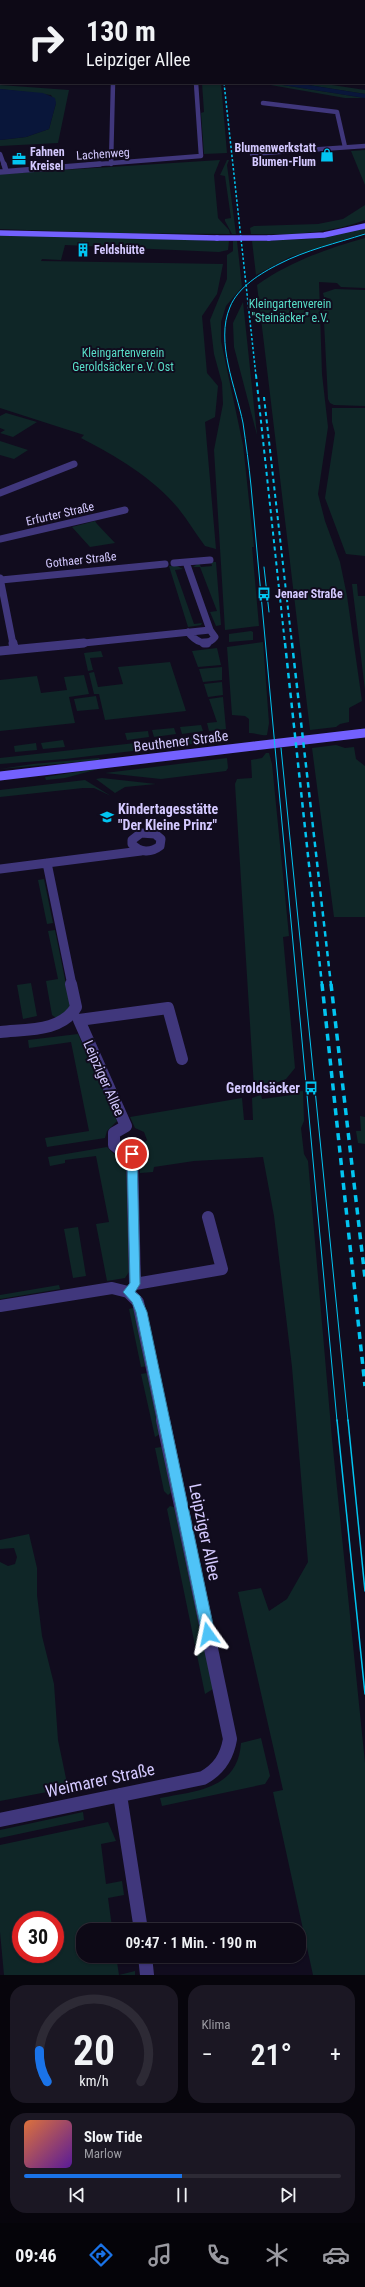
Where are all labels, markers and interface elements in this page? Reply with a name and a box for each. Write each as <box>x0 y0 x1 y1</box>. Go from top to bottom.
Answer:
text: 130 m <box>86 15 156 48</box>
icon: right <box>20 16 72 68</box>
text: Leipziger Allee <box>86 49 190 70</box>
place label: Blumenwerkstatt Blumen-Flum <box>235 141 316 169</box>
place label: Fahnen Kreisel <box>30 145 65 173</box>
street label: Lachenweg <box>76 145 130 163</box>
shop icon: Blumenwerkstatt Blumen-Flum <box>319 147 335 163</box>
office icon: Fahnen Kreisel <box>11 151 27 167</box>
building icon: Feldshütte <box>75 242 91 258</box>
place label: Feldshütte <box>94 243 145 257</box>
park label: Kleingartenverein "Steinäcker" e.V. <box>249 297 331 325</box>
park label: Kleingartenverein Geroldsäcker e.V. Ost <box>72 346 174 374</box>
street label: Erfurter Straße <box>24 499 96 529</box>
street label: Gothaer Straße <box>45 549 117 571</box>
bus stop icon: Jenaer Straße <box>256 586 272 602</box>
place label: Jenaer Straße <box>275 587 343 601</box>
street label: Beuthener Straße <box>133 727 230 755</box>
place label: Kindertagesstätte "Der Kleine Prinz" <box>118 801 219 833</box>
school or university icon: Kindertagesstätte "Der Kleine Prinz" <box>99 809 115 825</box>
street label: Leipziger Allee <box>80 1038 128 1119</box>
place label: Geroldsäcker <box>226 1080 300 1096</box>
bus stop icon: Geroldsäcker <box>303 1080 319 1096</box>
pin <box>115 1137 149 1171</box>
icon: arrive <box>121 1143 143 1165</box>
street label: Leipziger Allee <box>185 1482 225 1582</box>
position arrow <box>187 1613 229 1655</box>
street label: Weimarer Straße <box>44 1759 157 1801</box>
speed limit sign: 30 <box>12 1911 64 1963</box>
text: 09:47 · 1 Min. · 190 m <box>125 1934 257 1952</box>
text: Klima <box>202 2017 231 2032</box>
text: 20 <box>73 2026 115 2075</box>
text: 21° <box>250 2037 292 2072</box>
text: − <box>202 2042 213 2067</box>
text: + <box>330 2042 341 2067</box>
text: km/h <box>79 2073 108 2089</box>
text: Slow Tide <box>84 2128 142 2146</box>
text: Marlow <box>84 2146 122 2161</box>
icon: previous <box>66 2184 88 2206</box>
icon: pause <box>171 2184 193 2206</box>
icon: next <box>277 2184 299 2206</box>
icon: directions <box>87 2241 115 2269</box>
icon: music <box>146 2241 174 2269</box>
icon: phone <box>204 2241 232 2269</box>
icon: climate <box>263 2241 291 2269</box>
icon: car <box>322 2241 350 2269</box>
text: 09:46 <box>15 2245 57 2266</box>

